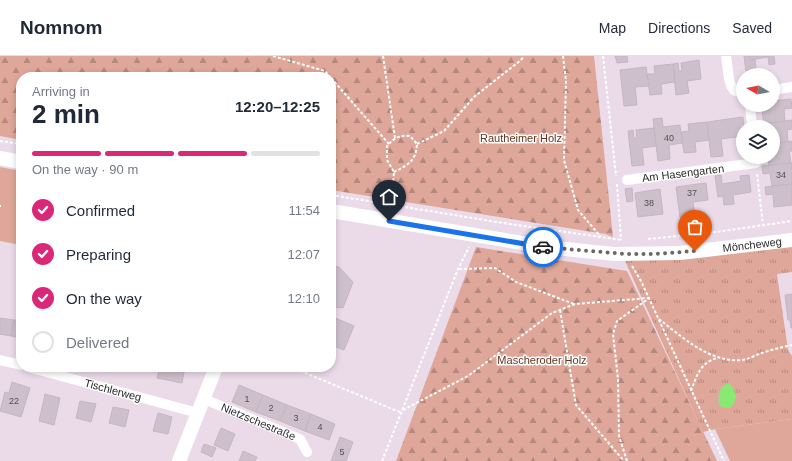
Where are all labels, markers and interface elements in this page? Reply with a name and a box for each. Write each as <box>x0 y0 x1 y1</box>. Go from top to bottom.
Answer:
text: Nomnom <box>20 17 102 38</box>
text: Map <box>599 20 626 36</box>
text: Directions <box>648 20 710 36</box>
text: Saved <box>732 20 772 36</box>
north arrow <box>736 68 780 112</box>
map controls <box>736 68 780 164</box>
text: Arriving in <box>32 84 90 99</box>
text: 12:20–12:25 <box>235 98 320 115</box>
text: 2 min <box>32 99 100 129</box>
button: layers <box>736 120 780 164</box>
park label: Rautheimer Holz <box>480 132 562 144</box>
house number: 40 <box>664 133 674 143</box>
text: On the way · 90 m <box>32 162 138 177</box>
street label: Am Hasengarten <box>641 162 725 184</box>
house number: 34 <box>776 170 786 180</box>
pin <box>372 180 406 221</box>
icon: home <box>378 186 400 208</box>
house number: 37 <box>687 188 697 198</box>
house number: 38 <box>644 198 654 208</box>
icon: check <box>32 199 54 221</box>
text: Confirmed <box>66 202 135 219</box>
text: 11:54 <box>288 203 320 218</box>
pin <box>678 210 712 251</box>
icon: bag <box>684 216 706 238</box>
courier <box>523 227 563 267</box>
street label: Möncheweg <box>722 235 782 254</box>
icon: car <box>532 236 554 258</box>
icon: check <box>32 243 54 265</box>
text: Preparing <box>66 246 131 263</box>
text: 12:07 <box>287 247 320 262</box>
icon: check <box>32 287 54 309</box>
text: On the way <box>66 290 142 307</box>
text: 12:10 <box>287 291 320 306</box>
text: Delivered <box>66 334 129 351</box>
park label: Mascheroder Holz <box>497 354 587 366</box>
street label: Tischlerweg <box>83 377 143 403</box>
house number: 1 <box>244 394 250 404</box>
house number: 22 <box>9 396 19 406</box>
street label: Nietzschestraße <box>219 401 297 443</box>
house number: 2 <box>268 403 274 413</box>
house number: 3 <box>293 413 299 423</box>
house number: 4 <box>317 422 323 432</box>
house number: 5 <box>339 447 345 457</box>

